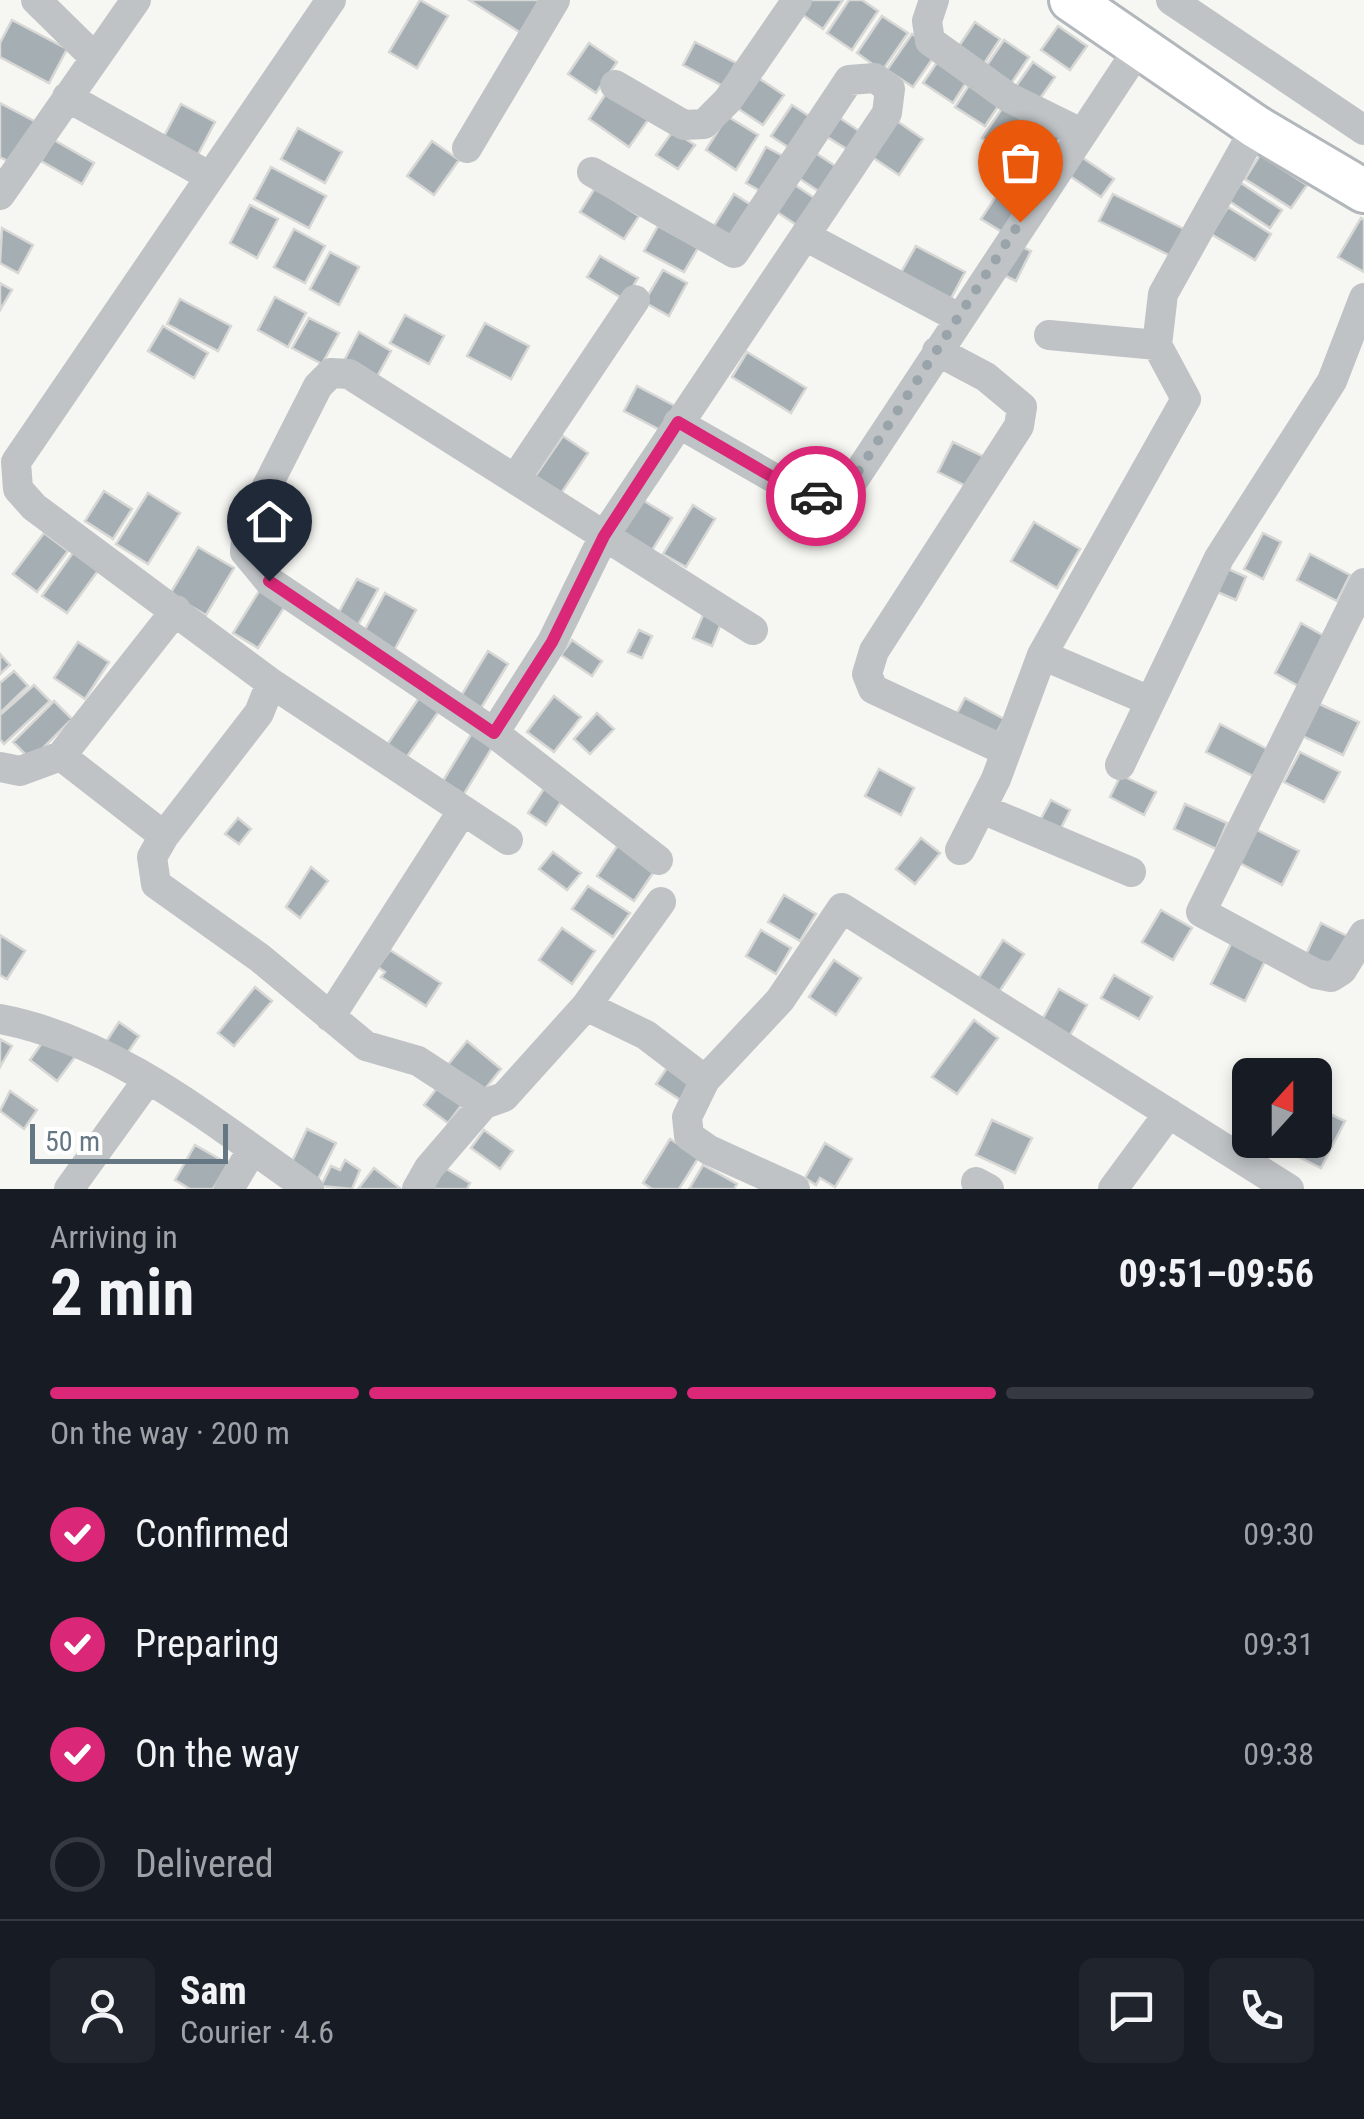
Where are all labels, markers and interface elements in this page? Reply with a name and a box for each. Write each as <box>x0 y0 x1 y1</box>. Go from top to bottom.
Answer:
pin <box>978 120 1063 223</box>
icon: bag <box>993 135 1048 190</box>
courier <box>766 446 866 546</box>
icon: car <box>789 469 844 524</box>
pin <box>227 479 312 582</box>
icon: home <box>242 494 297 549</box>
north arrow <box>1232 1058 1332 1158</box>
map controls <box>1232 1058 1332 1158</box>
scale bar <box>30 1119 228 1164</box>
text: 50 m <box>45 1125 100 1158</box>
text: Arriving in <box>50 1218 178 1256</box>
text: 09:51–09:56 <box>1119 1252 1314 1296</box>
text: 2 min <box>50 1255 194 1331</box>
text: On the way · 200 m <box>50 1414 290 1452</box>
icon: check <box>50 1507 105 1562</box>
text: Confirmed <box>135 1512 290 1556</box>
text: 09:30 <box>1243 1515 1314 1553</box>
icon: check <box>50 1617 105 1672</box>
text: Preparing <box>135 1622 280 1666</box>
text: 09:31 <box>1243 1625 1314 1663</box>
icon: check <box>50 1727 105 1782</box>
text: On the way <box>135 1732 300 1776</box>
text: 09:38 <box>1243 1735 1314 1773</box>
text: Delivered <box>135 1842 274 1886</box>
button: person <box>50 1958 155 2063</box>
button: chat <box>1079 1958 1184 2063</box>
button: phone <box>1209 1958 1314 2063</box>
text: Sam <box>180 1969 247 2013</box>
text: Courier · 4.6 <box>180 2013 334 2051</box>

